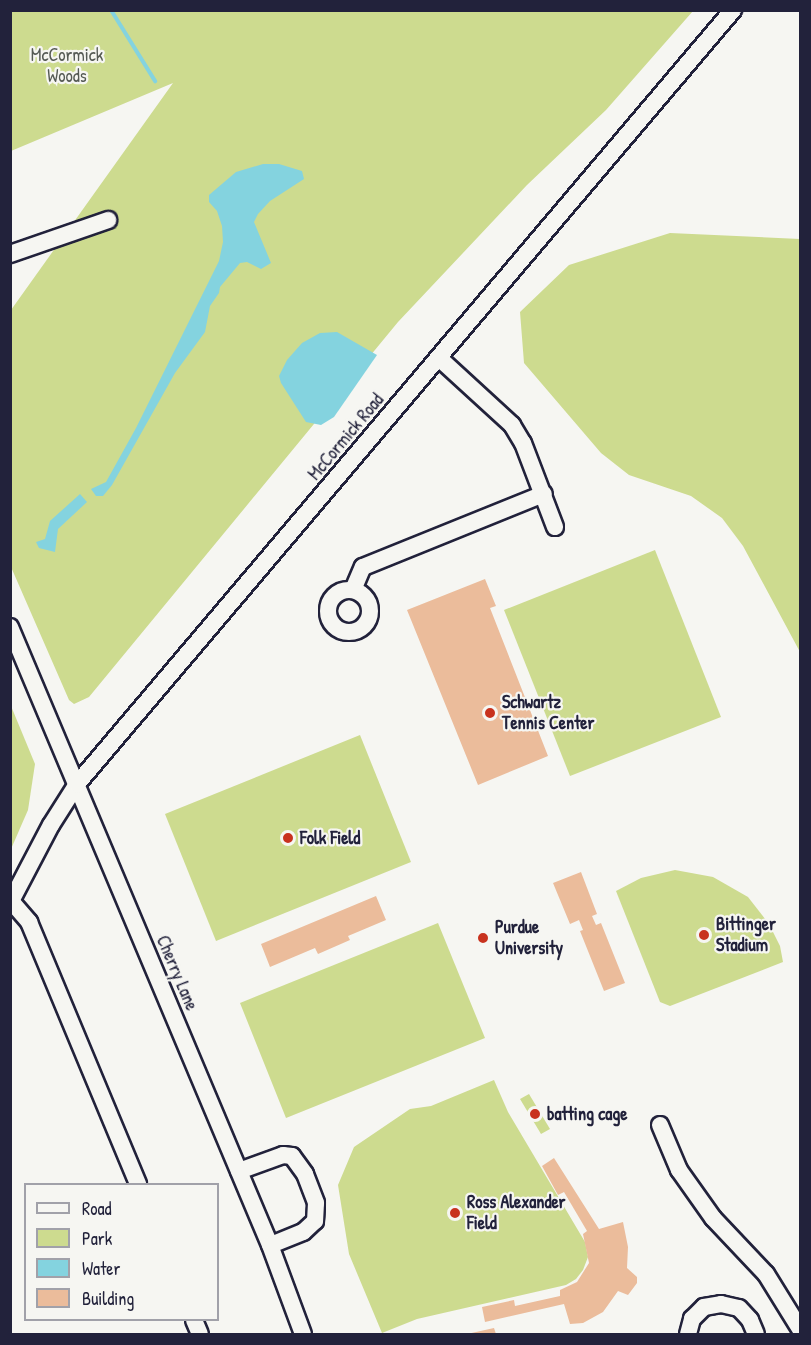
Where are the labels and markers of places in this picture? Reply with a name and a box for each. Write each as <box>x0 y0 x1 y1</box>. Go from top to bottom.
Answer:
place label: Schwartz Tennis Center <box>502 692 594 734</box>
marker: Schwartz Tennis Center <box>483 706 497 720</box>
place label: Folk Field <box>300 827 360 849</box>
marker: Folk Field <box>281 831 295 845</box>
place label: Bittinger Stadium <box>716 914 776 956</box>
place label: Purdue University <box>495 917 563 960</box>
marker: Bittinger Stadium <box>697 928 711 942</box>
marker: Purdue University <box>476 931 490 945</box>
place label: batting cage <box>547 1103 627 1125</box>
marker: batting cage <box>528 1107 542 1121</box>
place label: Ross Alexander Field <box>467 1192 566 1234</box>
marker: Ross Alexander Field <box>448 1206 462 1220</box>

